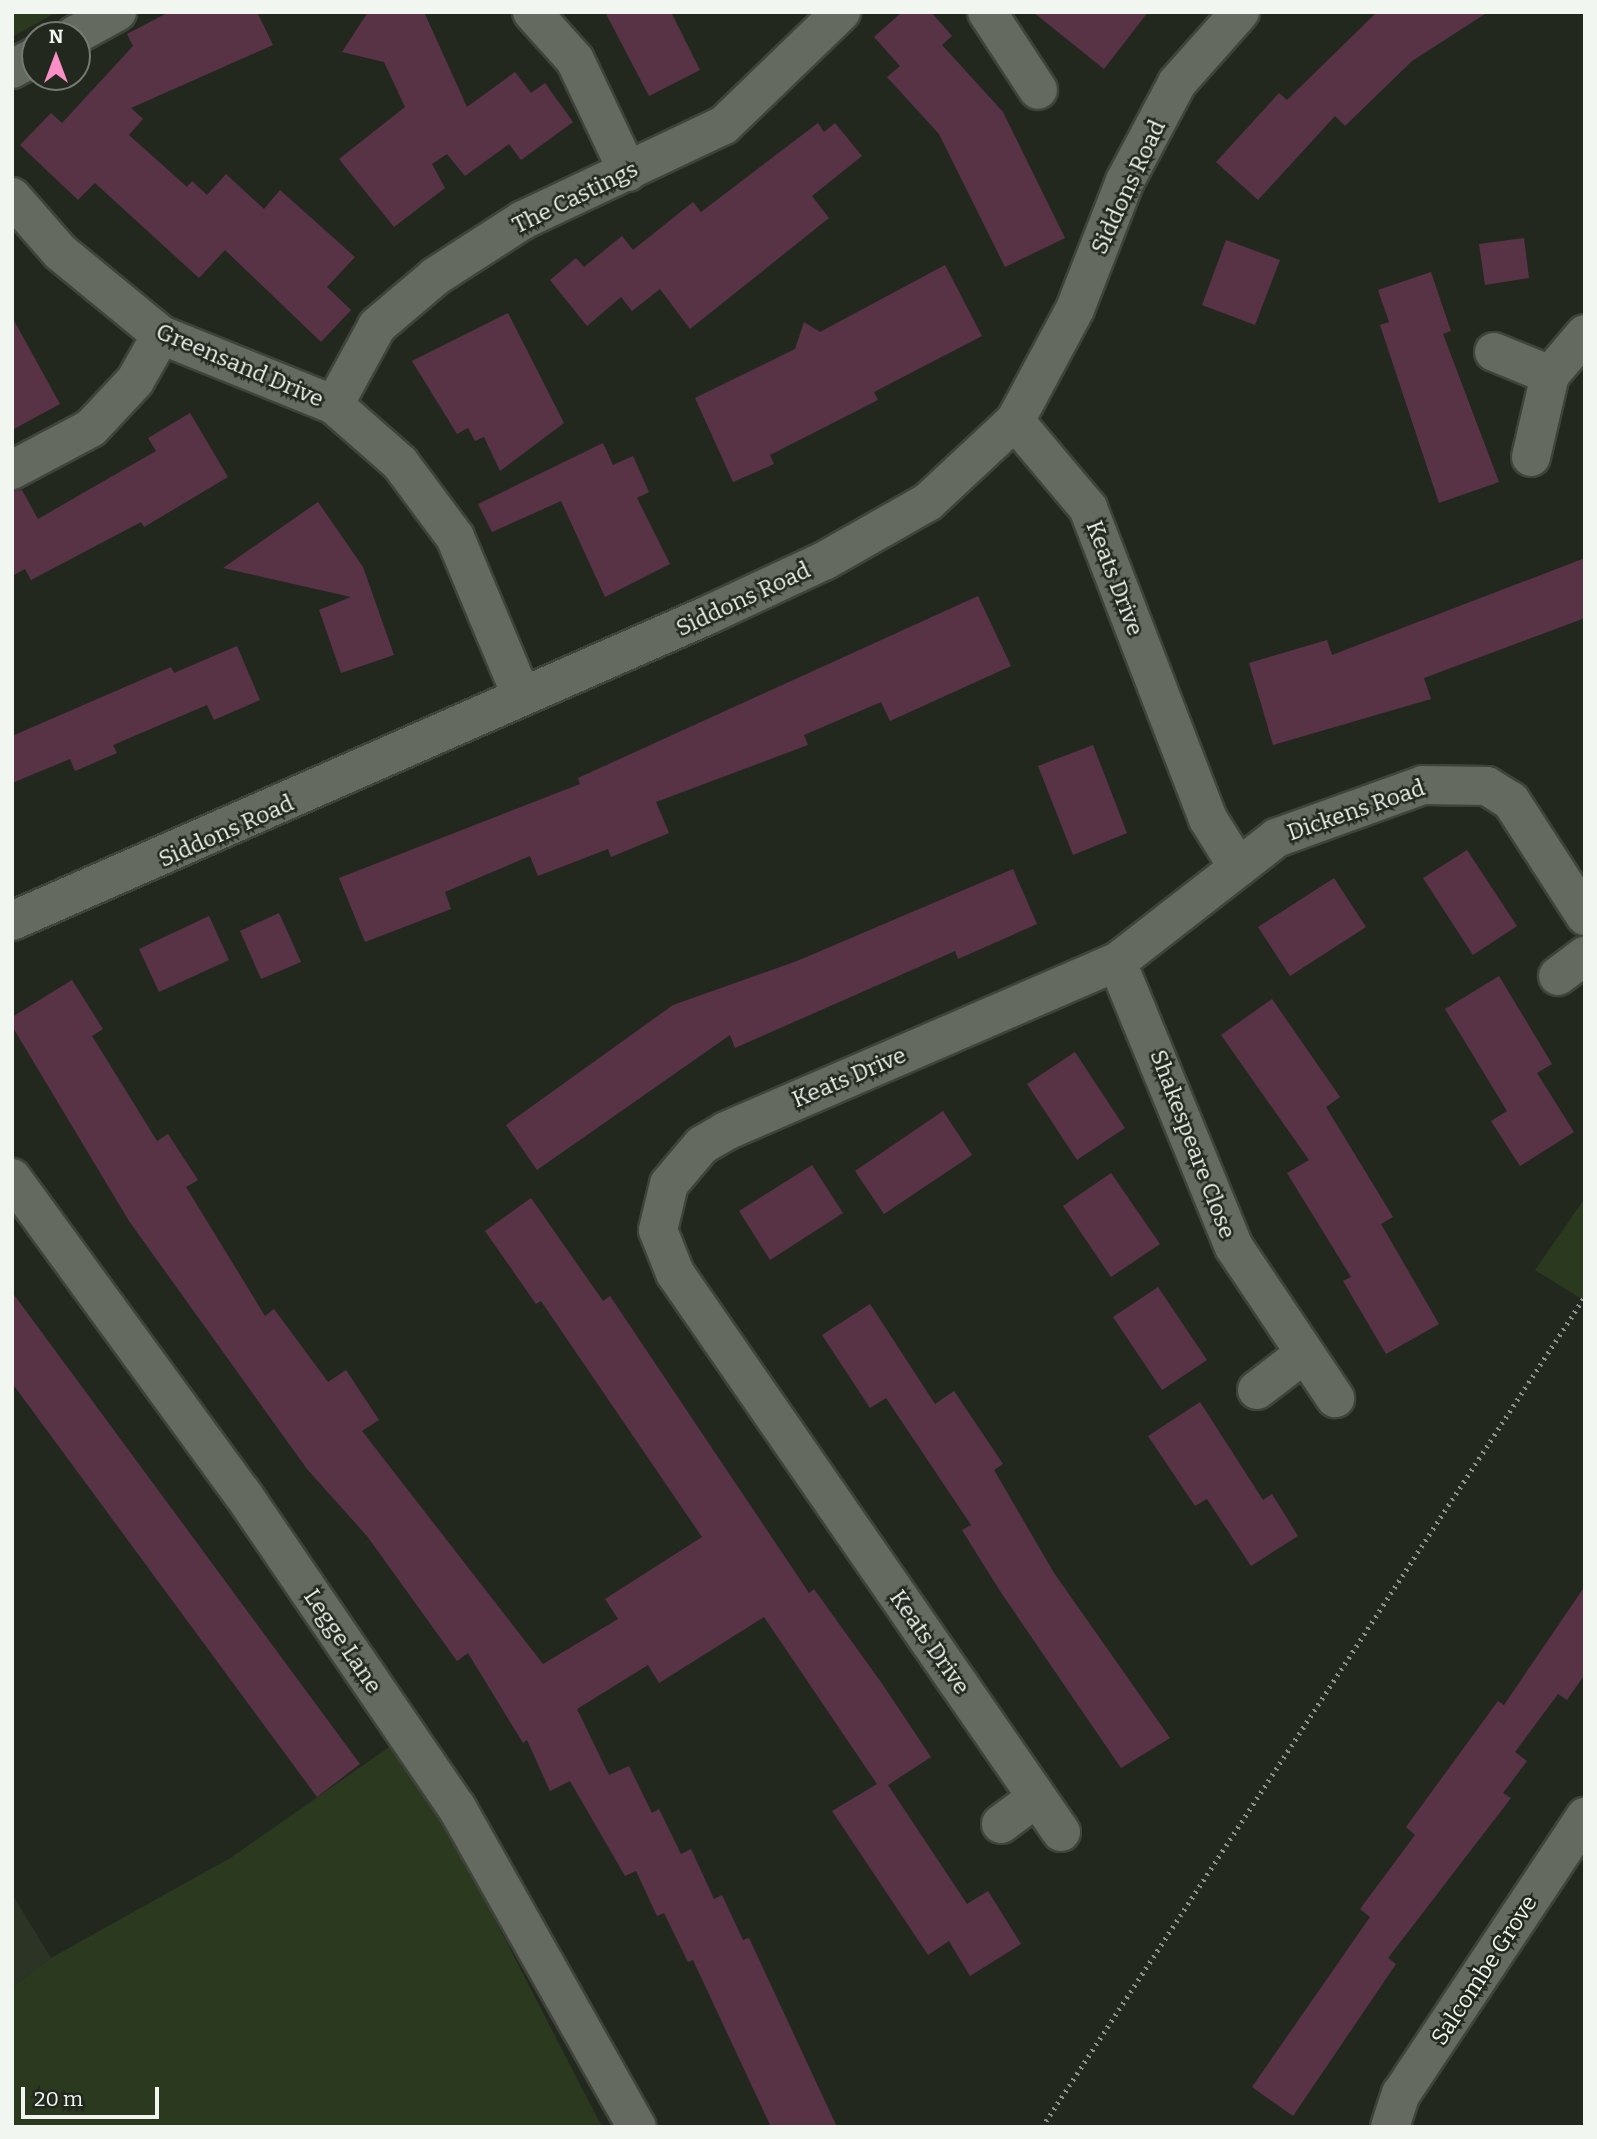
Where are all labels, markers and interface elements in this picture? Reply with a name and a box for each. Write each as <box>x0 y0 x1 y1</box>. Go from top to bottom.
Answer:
north arrow <box>21 21 91 91</box>
text: N <box>49 25 63 48</box>
street label: Siddons Road <box>1085 116 1171 258</box>
street label: The Castings <box>508 155 642 239</box>
street label: Greensand Drive <box>152 317 328 413</box>
street label: Keats Drive <box>1080 517 1150 639</box>
street label: Siddons Road <box>672 556 814 642</box>
street label: Dickens Road <box>1284 774 1428 846</box>
street label: Siddons Road <box>154 789 298 873</box>
street label: Keats Drive <box>788 1041 910 1113</box>
street label: Shakespeare Close <box>1144 1046 1242 1242</box>
street label: Legge Lane <box>298 1584 388 1698</box>
street label: Keats Drive <box>884 1585 976 1699</box>
street label: Salcombe Grove <box>1425 1890 1543 2050</box>
scale bar <box>24 2072 163 2116</box>
text: 20 m <box>34 2086 83 2112</box>

